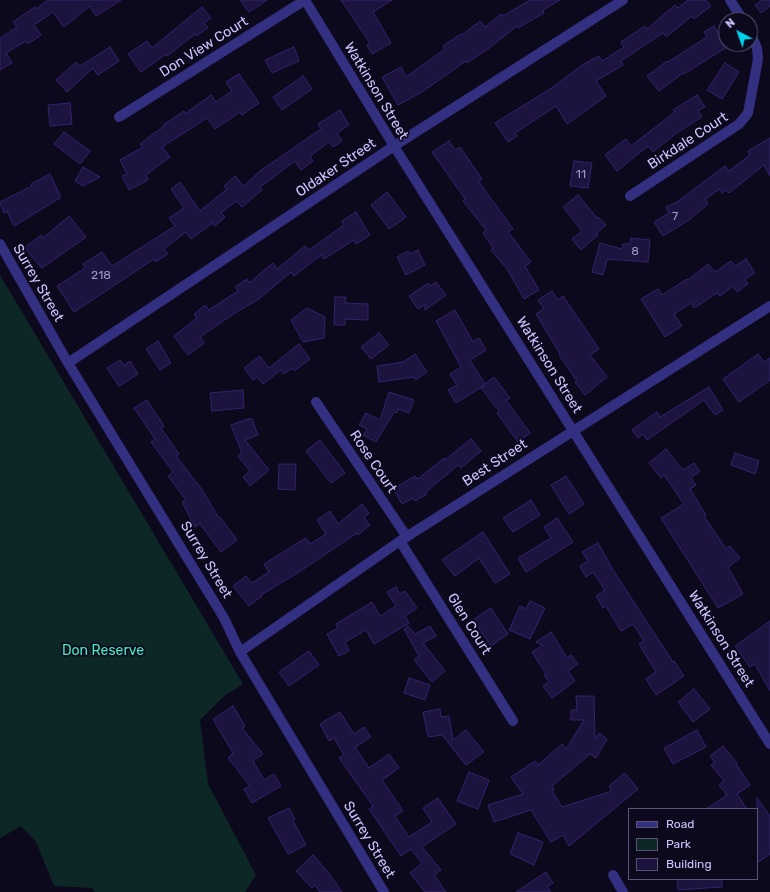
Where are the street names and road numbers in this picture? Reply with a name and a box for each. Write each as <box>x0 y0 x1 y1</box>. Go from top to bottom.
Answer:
street label: Don View Court <box>157 13 251 81</box>
street label: Watkinson Street <box>340 39 412 143</box>
street label: Birkdale Court <box>645 109 731 173</box>
street label: Oldaker Street <box>293 135 379 201</box>
street label: Surrey Street <box>9 241 67 325</box>
street label: Watkinson Street <box>513 314 585 416</box>
street label: Rose Court <box>346 427 400 497</box>
street label: Best Street <box>460 436 530 490</box>
street label: Surrey Street <box>176 518 236 602</box>
street label: Watkinson Street <box>685 588 757 690</box>
street label: Glen Court <box>444 590 494 658</box>
street label: Surrey Street <box>339 798 399 882</box>

